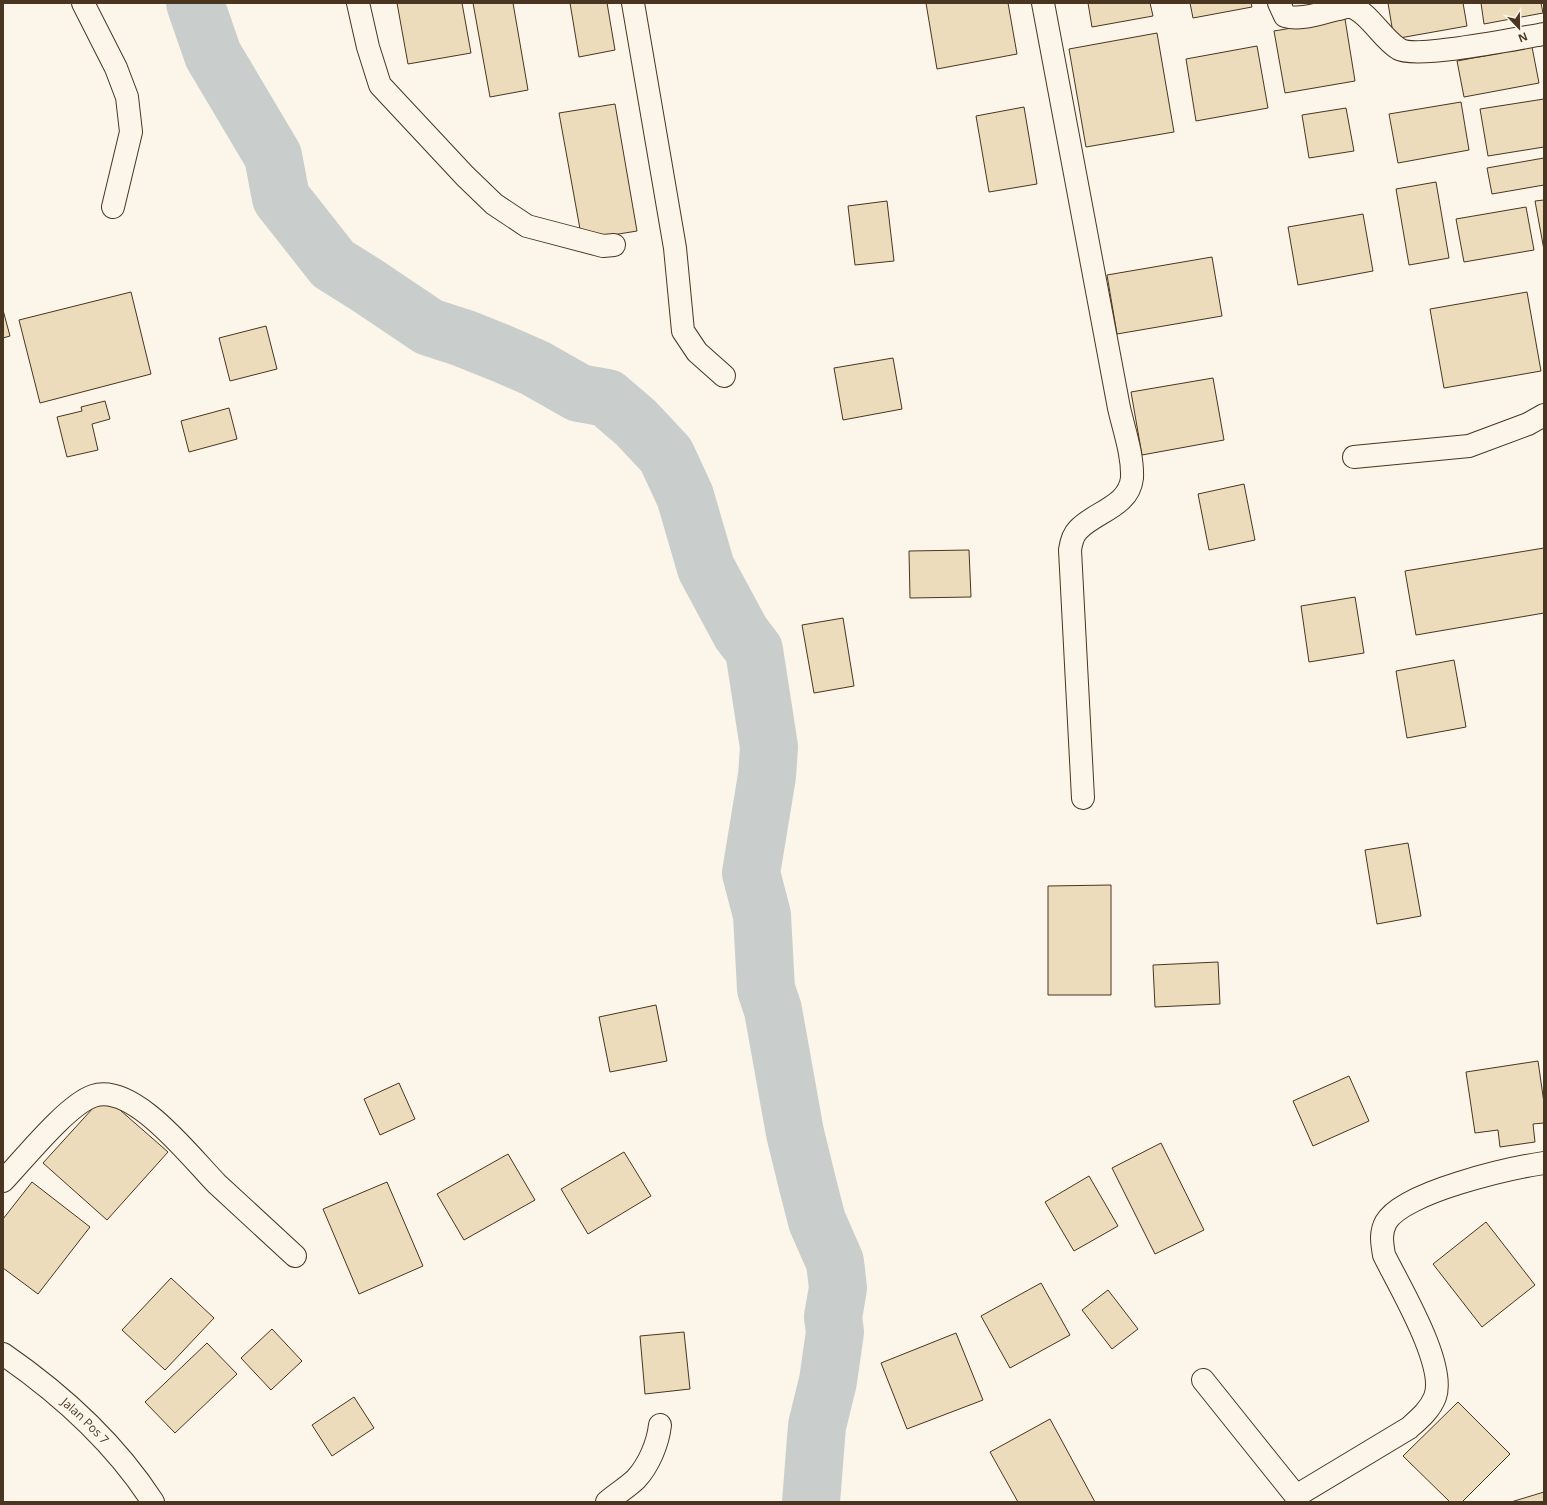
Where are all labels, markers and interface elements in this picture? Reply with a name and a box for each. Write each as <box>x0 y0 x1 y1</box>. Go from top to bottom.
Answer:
north arrow <box>1499 8 1539 48</box>
text: N <box>1516 29 1530 46</box>
street label: Jalan Pos 7 <box>57 1393 113 1448</box>

